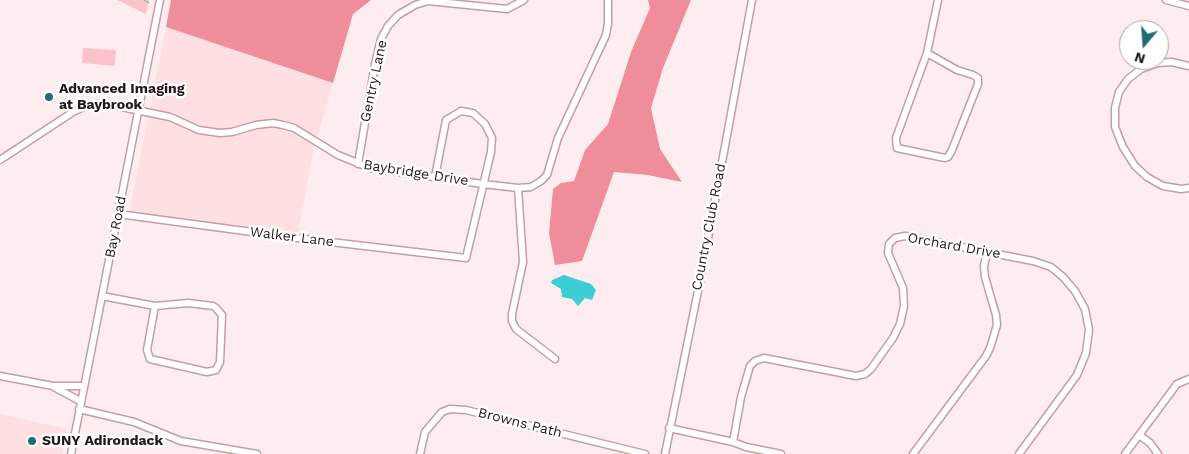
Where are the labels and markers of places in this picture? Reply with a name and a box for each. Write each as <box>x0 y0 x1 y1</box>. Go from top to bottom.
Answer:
place label: Advanced Imaging at Baybrook <box>59 81 185 114</box>
marker: Advanced Imaging at Baybrook <box>43 91 55 103</box>
place label: SUNY Adirondack <box>42 433 163 449</box>
marker: SUNY Adirondack <box>26 435 38 447</box>

